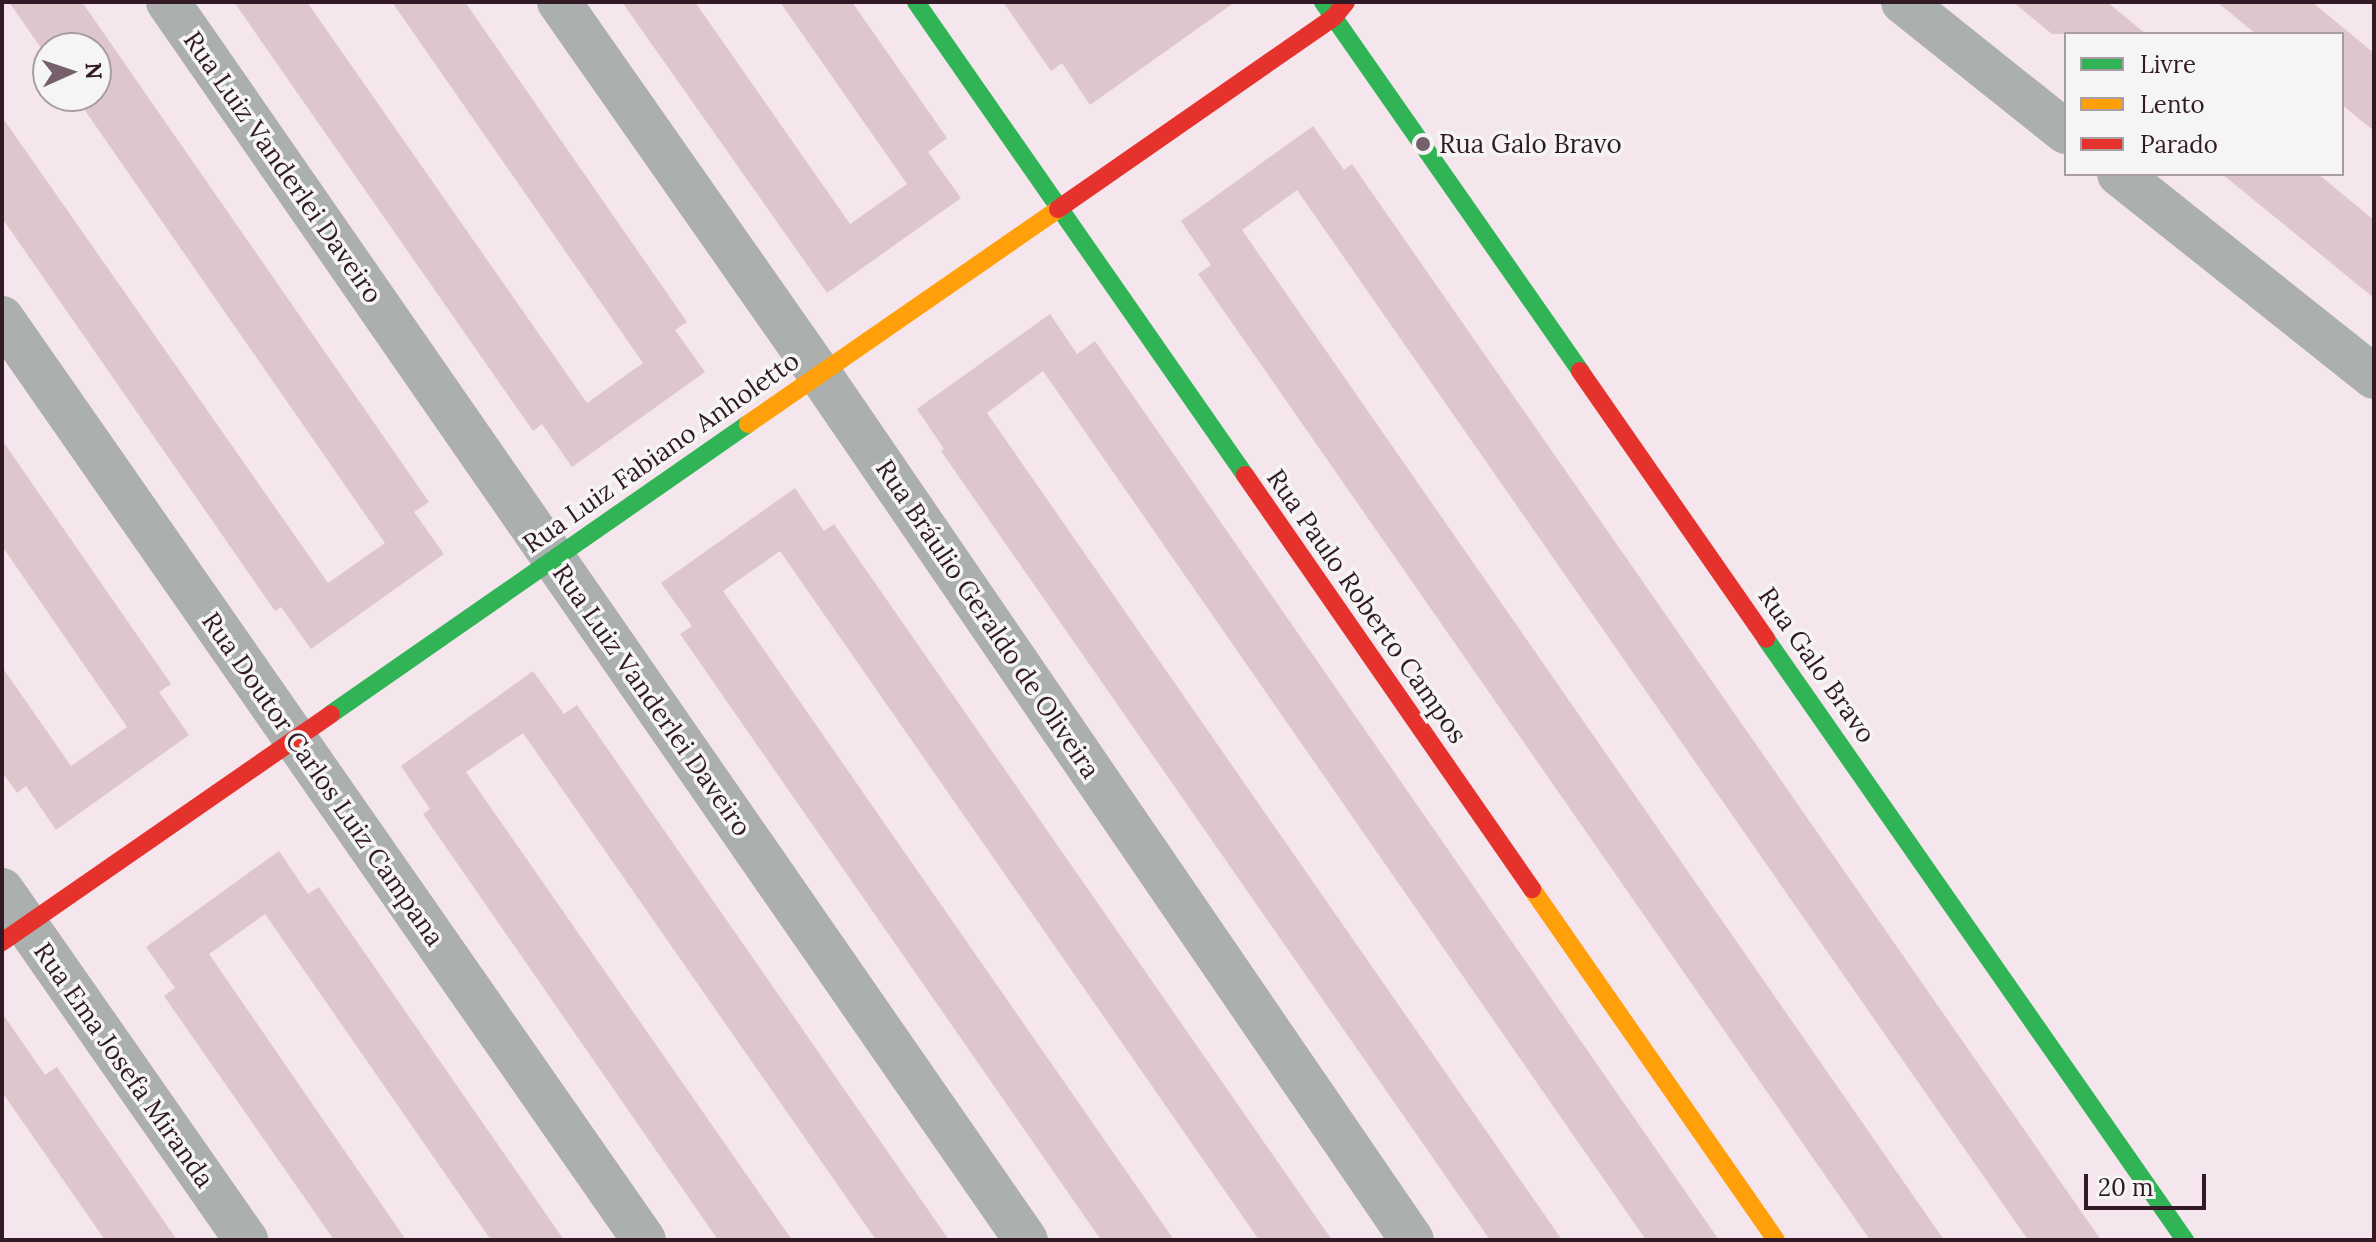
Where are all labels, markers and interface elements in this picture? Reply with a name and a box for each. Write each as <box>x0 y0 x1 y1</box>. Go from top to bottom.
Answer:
street label: Rua Luiz Vanderlei Daveiro <box>177 25 389 309</box>
north arrow <box>32 32 112 112</box>
legend <box>2064 32 2344 176</box>
text: Livre <box>2140 49 2196 80</box>
text: N <box>80 62 108 80</box>
text: Lento <box>2140 89 2205 120</box>
place label: Rua Galo Bravo <box>1439 128 1622 160</box>
text: Parado <box>2140 129 2218 160</box>
marker: Rua Galo Bravo <box>1414 135 1432 153</box>
street label: Rua Luiz Fabiano Anholetto <box>517 345 805 559</box>
street label: Rua Bráulio Geraldo de Oliveira <box>869 454 1107 784</box>
street label: Rua Paulo Roberto Campos <box>1260 463 1474 749</box>
street label: Rua Luiz Vanderlei Daveiro <box>546 558 758 842</box>
street label: Rua Galo Bravo <box>1752 581 1882 749</box>
street label: Rua Doutor Carlos Luiz Campana <box>195 606 451 952</box>
street label: Rua Ema Josefa Miranda <box>27 936 221 1194</box>
scale bar <box>2088 1158 2210 1208</box>
text: 20 m <box>2098 1172 2154 1203</box>

